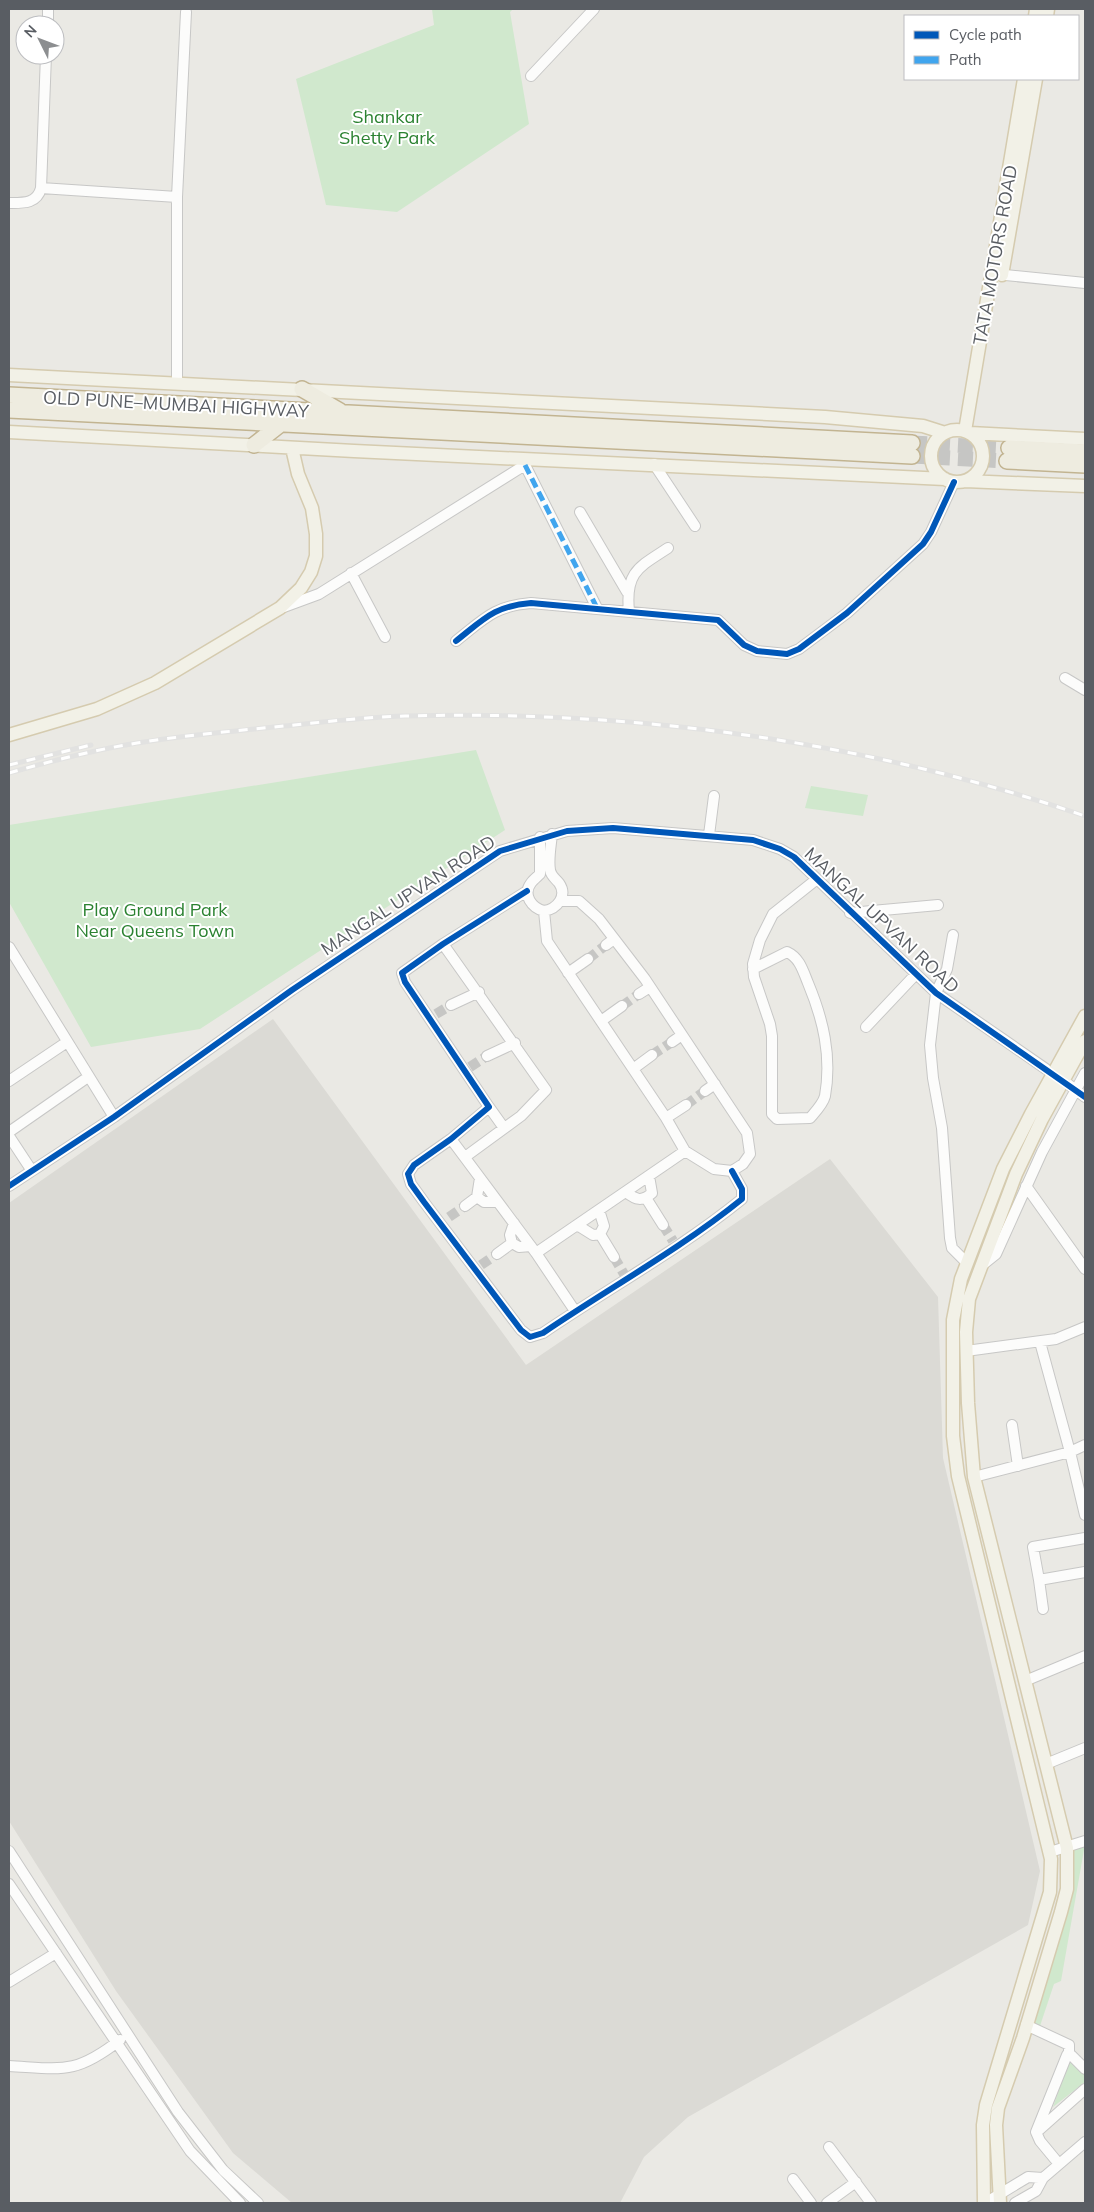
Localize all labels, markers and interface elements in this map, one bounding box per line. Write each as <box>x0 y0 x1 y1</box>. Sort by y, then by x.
north arrow <box>15 15 65 65</box>
legend <box>904 15 1079 80</box>
text: N <box>20 21 41 41</box>
text: Cycle path <box>949 25 1022 44</box>
text: Path <box>949 50 981 69</box>
park label: Shankar Shetty Park <box>339 105 436 149</box>
street label: TATA MOTORS ROAD <box>968 163 1022 347</box>
street label: OLD PUNE–MUMBAI HIGHWAY <box>43 386 310 422</box>
street label: MANGAL UPVAN ROAD <box>316 830 500 960</box>
street label: MANGAL UPVAN ROAD <box>800 842 964 998</box>
park label: Play Ground Park Near Queens Town <box>75 898 235 942</box>

